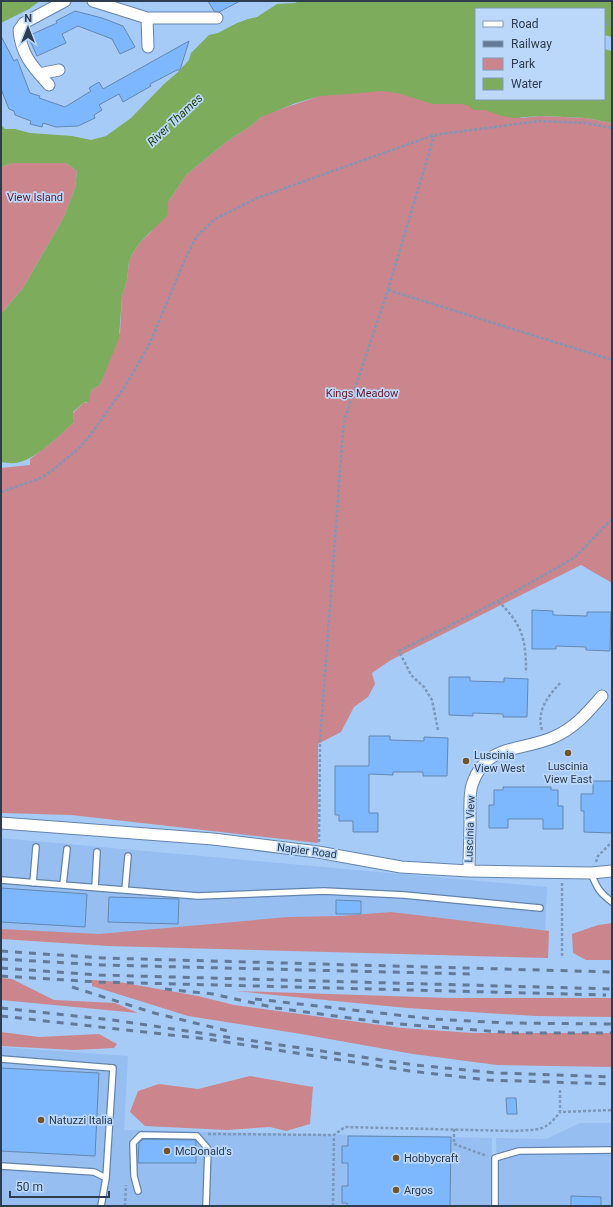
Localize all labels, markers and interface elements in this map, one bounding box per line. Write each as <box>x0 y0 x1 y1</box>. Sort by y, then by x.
north arrow <box>8 8 48 48</box>
legend <box>475 8 605 100</box>
text: N <box>24 12 32 25</box>
text: Road <box>511 17 539 31</box>
text: Railway <box>511 37 552 51</box>
text: Park <box>511 57 536 71</box>
text: Water <box>511 77 542 91</box>
water label: River Thames <box>144 91 206 149</box>
park label: View Island <box>7 191 63 204</box>
park label: Kings Meadow <box>326 387 399 400</box>
marker: Luscinia View East <box>563 748 573 758</box>
place label: Luscinia View West <box>474 749 526 775</box>
marker: Luscinia View West <box>461 756 471 766</box>
place label: Luscinia View East <box>544 760 592 786</box>
street label: Luscinia View <box>462 795 478 863</box>
street label: Napier Road <box>276 841 338 861</box>
place label: Natuzzi Italia <box>49 1114 113 1127</box>
marker: Natuzzi Italia <box>36 1115 46 1125</box>
place label: McDonald's <box>175 1145 232 1158</box>
marker: McDonald's <box>162 1146 172 1156</box>
place label: Hobbycraft <box>404 1152 459 1165</box>
marker: Hobbycraft <box>391 1153 401 1163</box>
scale bar <box>10 1173 109 1199</box>
text: 50 m <box>16 1180 43 1194</box>
place label: Argos <box>404 1184 433 1197</box>
marker: Argos <box>391 1185 401 1195</box>

